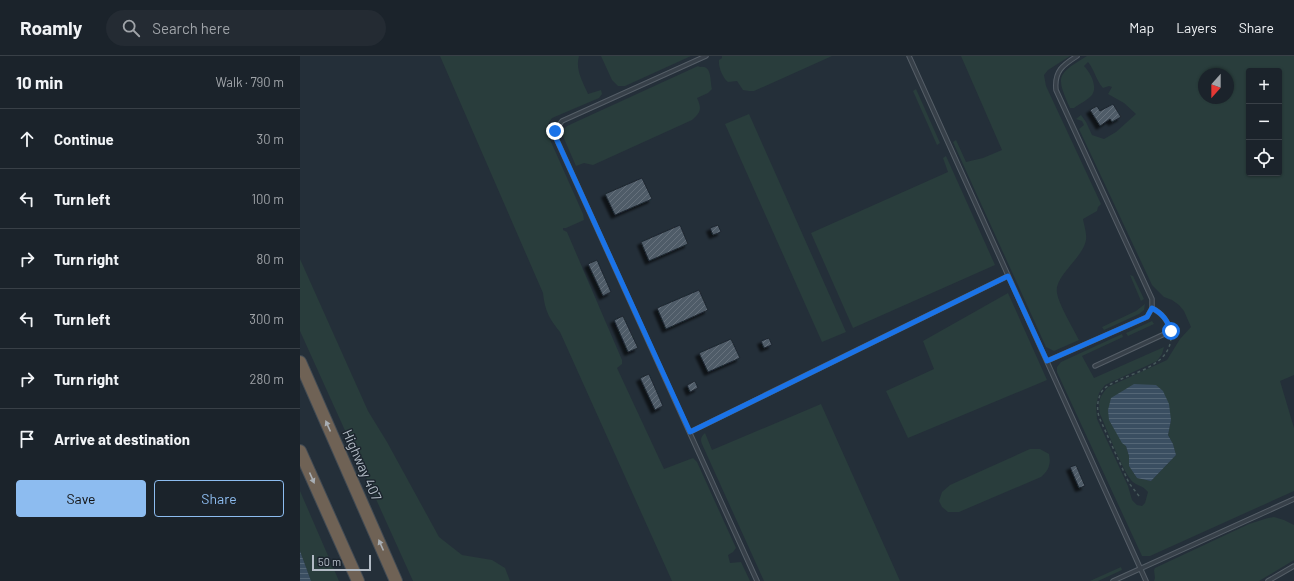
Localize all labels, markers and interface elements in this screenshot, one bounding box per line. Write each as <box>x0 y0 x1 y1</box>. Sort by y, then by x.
search box <box>106 10 386 46</box>
text: Roamly <box>20 16 82 39</box>
icon: search <box>120 17 142 39</box>
text: Search here <box>152 19 230 37</box>
text: Map <box>1129 19 1154 36</box>
text: Layers <box>1176 19 1217 36</box>
text: Share <box>1239 19 1274 36</box>
north arrow <box>1198 68 1234 104</box>
map controls <box>1246 68 1282 176</box>
button: + <box>1246 68 1282 104</box>
text: 10 min <box>16 72 63 92</box>
text: Walk · 790 m <box>216 74 284 90</box>
button: − <box>1246 104 1282 140</box>
route end <box>546 122 564 140</box>
icon: ahead <box>16 128 38 150</box>
text: Continue <box>54 130 114 148</box>
text: 30 m <box>257 131 284 147</box>
button: locate <box>1246 140 1282 176</box>
icon: left <box>16 188 38 210</box>
text: Turn left <box>54 190 110 208</box>
text: 100 m <box>251 191 284 207</box>
icon: right <box>16 248 38 270</box>
text: Turn right <box>54 250 119 268</box>
text: 80 m <box>257 251 284 267</box>
icon: left <box>16 308 38 330</box>
text: Turn left <box>54 310 110 328</box>
text: 300 m <box>249 311 284 327</box>
route start <box>1162 322 1180 340</box>
icon: right <box>16 368 38 390</box>
text: Turn right <box>54 370 119 388</box>
text: 280 m <box>250 371 284 387</box>
one-way arrow <box>325 421 331 432</box>
street label: Highway 407 <box>339 427 386 503</box>
icon: arrive <box>16 428 38 450</box>
text: Arrive at destination <box>54 430 190 448</box>
one-way arrow <box>309 472 315 483</box>
button: Save <box>16 480 146 517</box>
button: Share <box>154 480 284 517</box>
one-way arrow <box>378 540 384 551</box>
scale bar <box>312 553 371 572</box>
text: 50 m <box>318 555 341 568</box>

